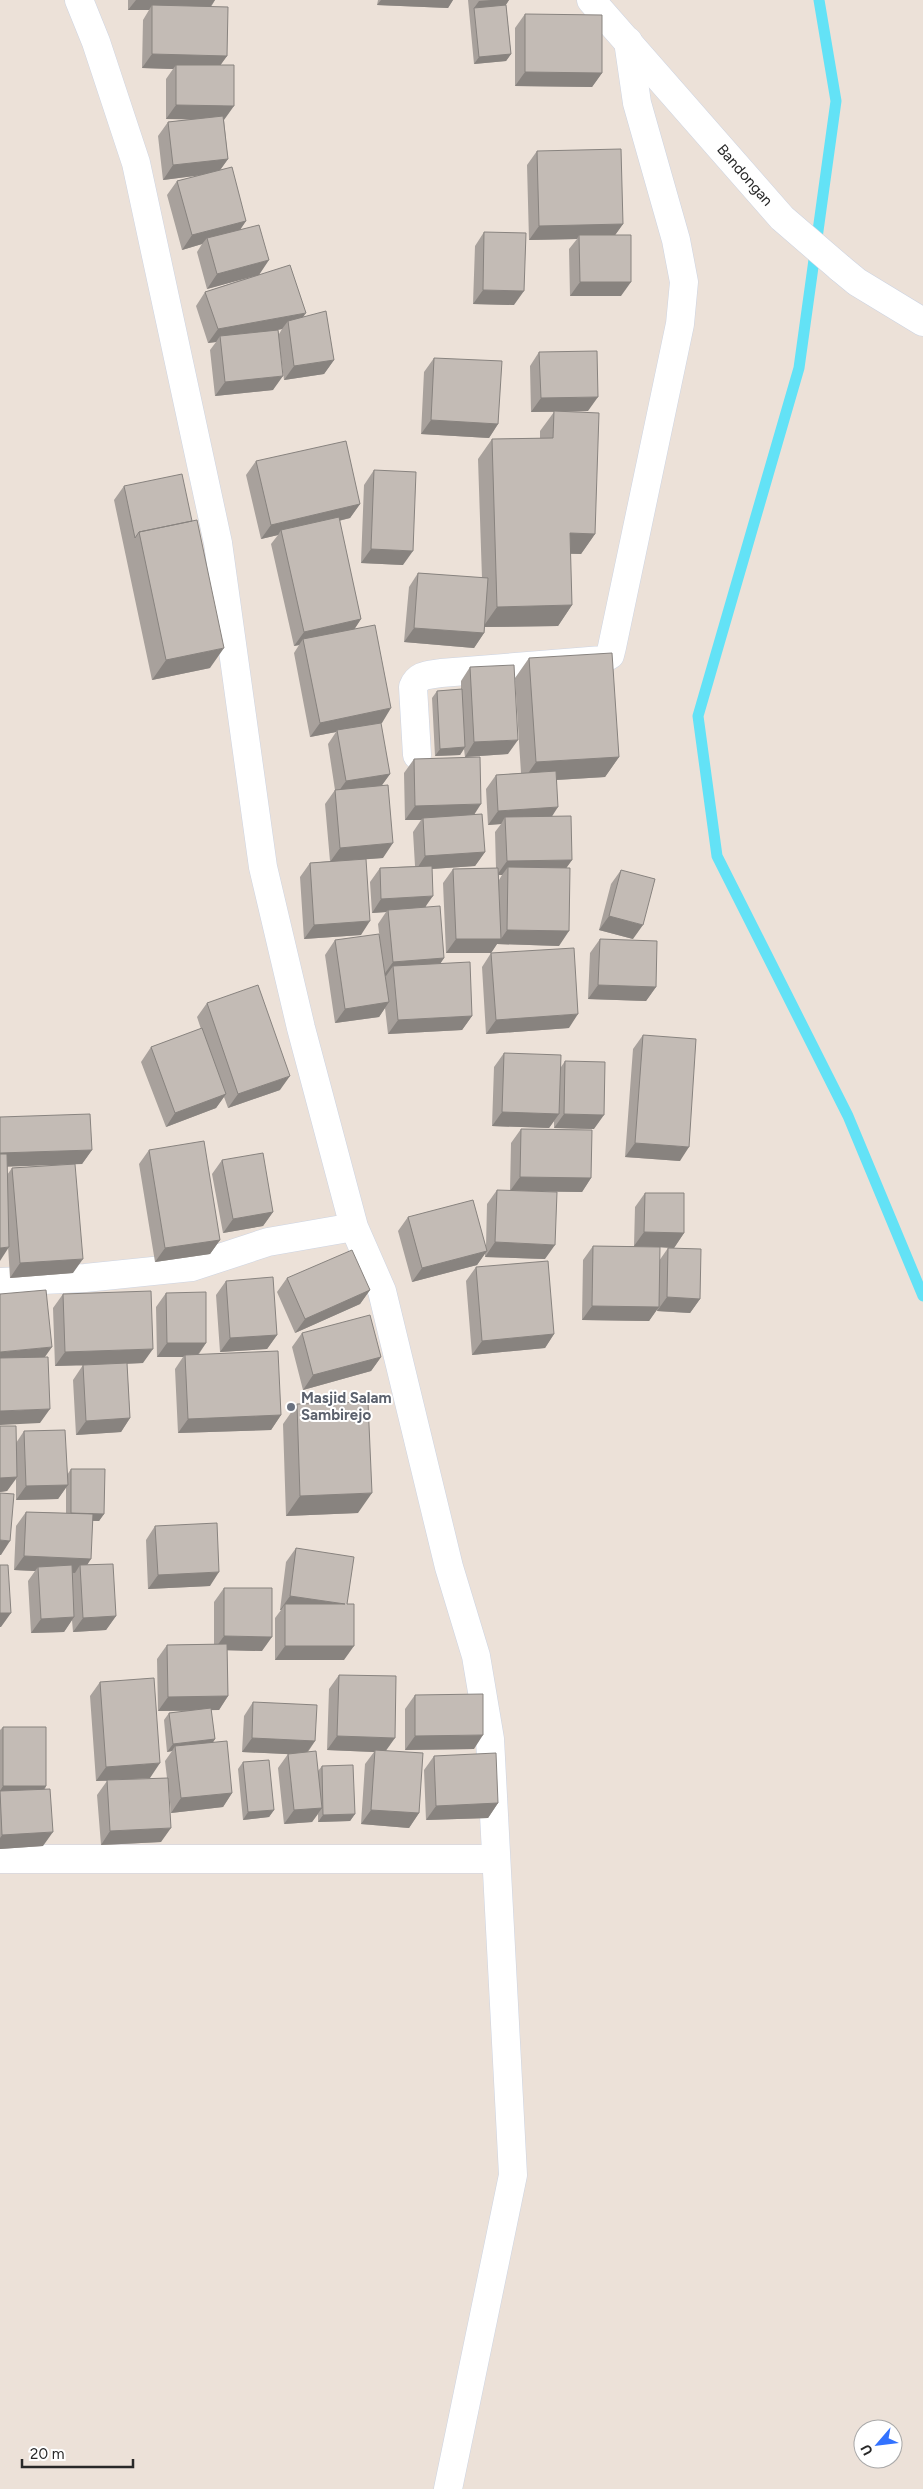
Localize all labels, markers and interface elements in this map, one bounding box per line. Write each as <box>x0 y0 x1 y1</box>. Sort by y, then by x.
street label: Bandongan <box>713 140 777 210</box>
place label: Masjid Salam Sambirejo <box>301 1389 392 1424</box>
marker: Masjid Salam Sambirejo <box>285 1401 297 1413</box>
north arrow <box>853 2419 903 2469</box>
scale bar <box>22 2436 134 2468</box>
text: U <box>857 2442 877 2458</box>
text: 20 m <box>30 2445 64 2463</box>

